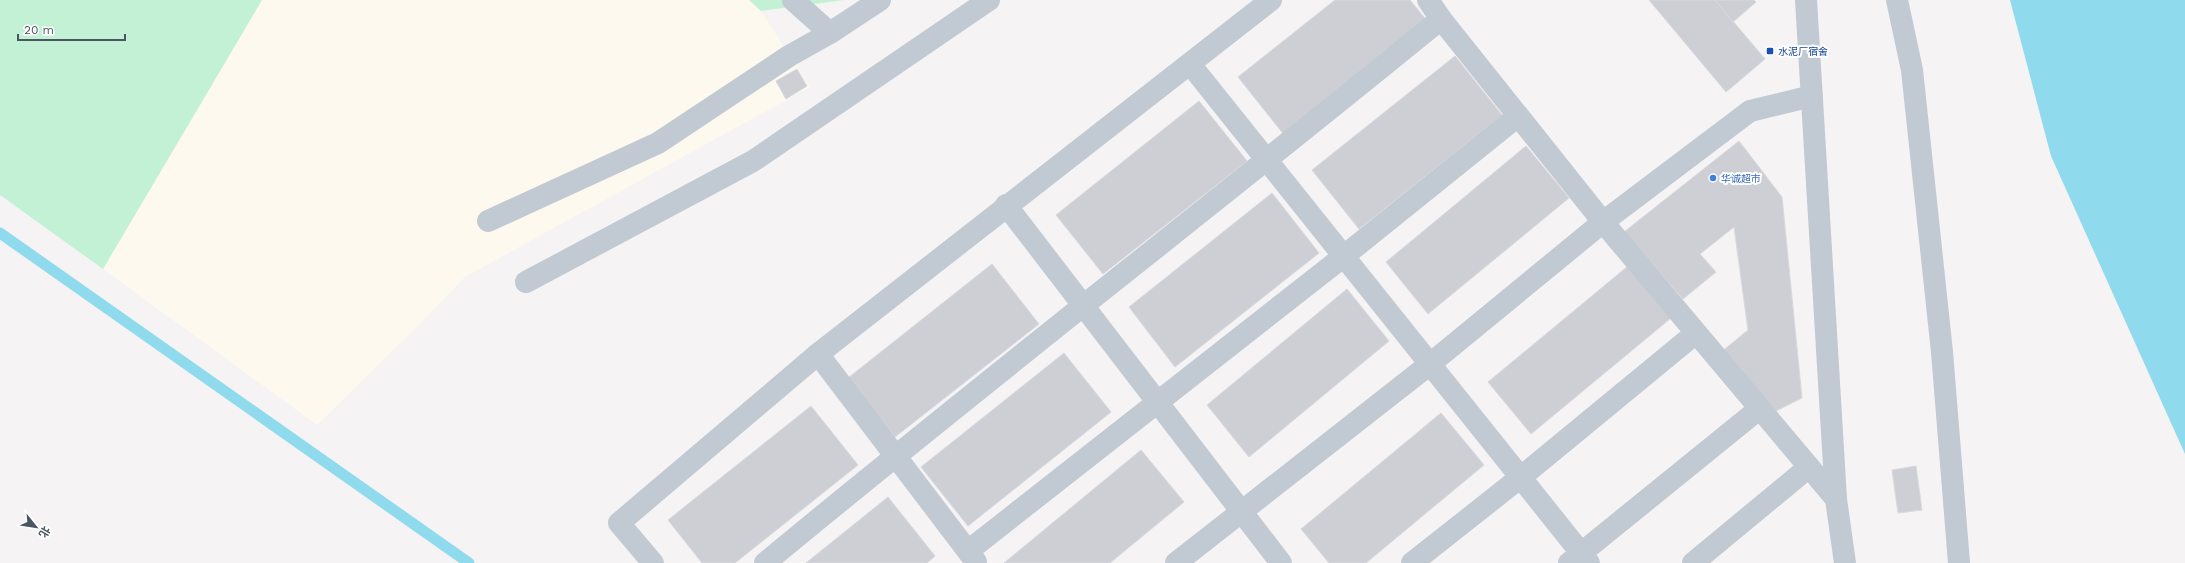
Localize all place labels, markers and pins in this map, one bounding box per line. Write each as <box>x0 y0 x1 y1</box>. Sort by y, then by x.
marker: 水泥厂宿舍 <box>1765 46 1775 56</box>
place label: 水泥厂宿舍 <box>1778 46 1828 57</box>
marker: 华诚超市 <box>1708 173 1718 183</box>
place label: 华诚超市 <box>1721 173 1761 184</box>

